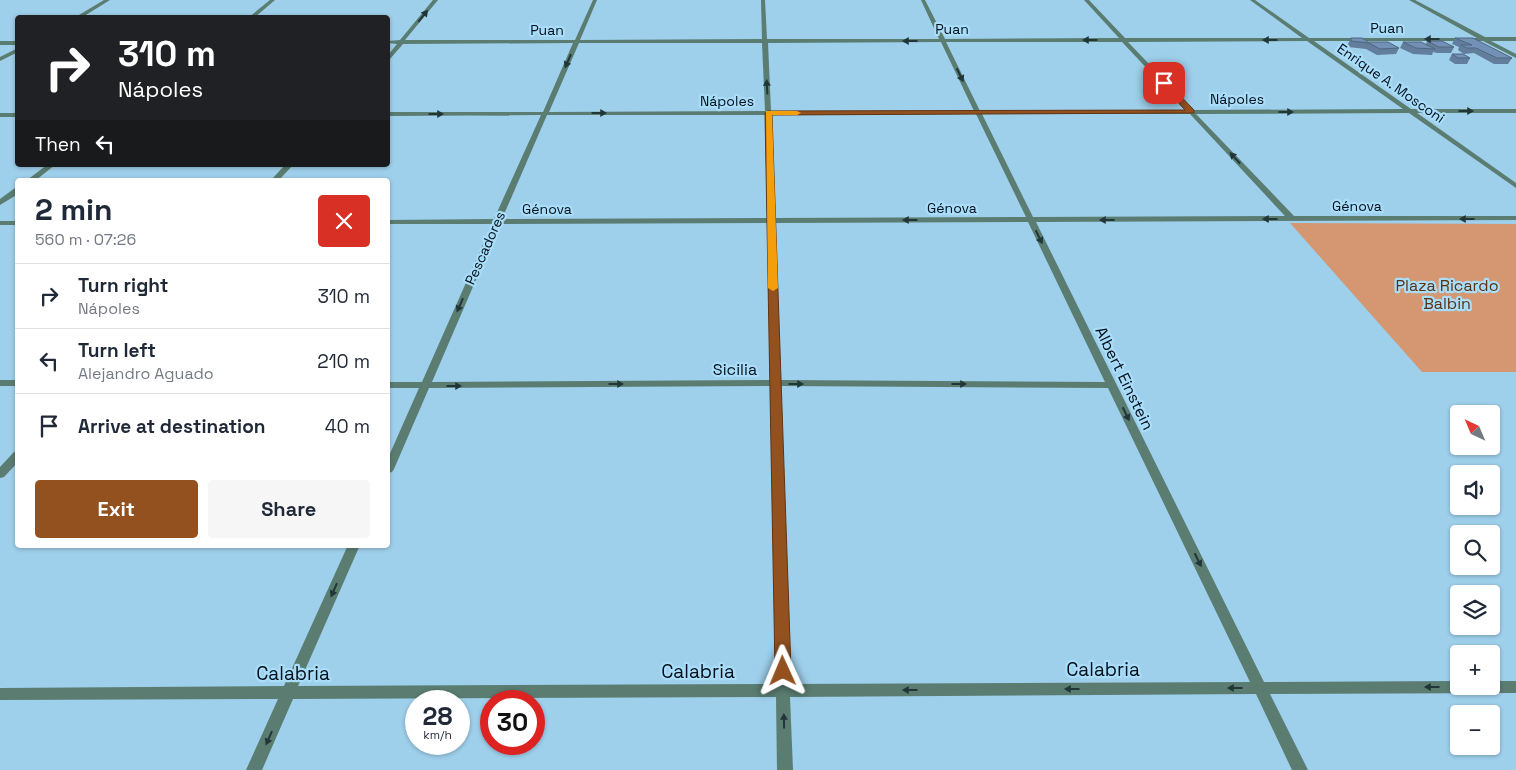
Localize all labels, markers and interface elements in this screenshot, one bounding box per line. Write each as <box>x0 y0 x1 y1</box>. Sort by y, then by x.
one-way arrow <box>417 10 428 23</box>
street label: Puan <box>1370 19 1404 37</box>
street label: Puan <box>935 20 969 38</box>
street label: Puan <box>530 21 564 39</box>
text: 310 m <box>118 32 216 76</box>
icon: right <box>35 35 100 100</box>
one-way arrow <box>1424 35 1440 43</box>
one-way arrow <box>1082 36 1098 44</box>
one-way arrow <box>1262 36 1278 44</box>
one-way arrow <box>902 37 918 45</box>
street label: Enrique A. Mosconi <box>1334 39 1448 127</box>
one-way arrow <box>564 54 572 68</box>
pin <box>1143 62 1185 104</box>
one-way arrow <box>956 68 964 82</box>
icon: arrive <box>1150 69 1178 97</box>
text: Nápoles <box>118 75 203 103</box>
one-way arrow <box>762 78 770 94</box>
street label: Nápoles <box>1210 90 1264 108</box>
street label: Nápoles <box>700 92 754 110</box>
one-way arrow <box>1278 107 1294 115</box>
one-way arrow <box>1458 107 1474 115</box>
one-way arrow <box>591 109 607 117</box>
one-way arrow <box>428 110 444 118</box>
icon: left <box>91 130 119 158</box>
text: Then <box>35 132 81 157</box>
one-way arrow <box>1229 152 1241 164</box>
text: 2 min <box>35 190 113 229</box>
button: close <box>318 195 370 247</box>
street label: Génova <box>1332 197 1382 215</box>
street label: Génova <box>927 199 977 217</box>
street label: Génova <box>522 200 572 218</box>
street label: Pescadores <box>461 209 509 287</box>
one-way arrow <box>1262 215 1278 223</box>
one-way arrow <box>1459 215 1475 223</box>
one-way arrow <box>902 216 918 224</box>
one-way arrow <box>1099 216 1115 224</box>
text: 560 m · 07:26 <box>35 229 136 250</box>
one-way arrow <box>1036 230 1044 244</box>
text: Turn right <box>78 273 168 298</box>
park label: Plaza Ricardo Balbin <box>1395 275 1499 314</box>
icon: right <box>35 282 63 310</box>
text: 310 m <box>317 284 370 309</box>
text: Nápoles <box>78 298 140 319</box>
one-way arrow <box>455 298 463 312</box>
street label: Albert Einstein <box>1090 323 1159 433</box>
text: Turn left <box>78 338 156 363</box>
icon: left <box>35 347 63 375</box>
text: 210 m <box>317 349 370 374</box>
street label: Sicilia <box>713 359 757 380</box>
text: Alejandro Aguado <box>78 363 214 384</box>
one-way arrow <box>608 380 624 388</box>
one-way arrow <box>788 380 804 388</box>
one-way arrow <box>951 380 967 388</box>
one-way arrow <box>446 381 462 389</box>
north arrow <box>1450 405 1500 455</box>
map controls <box>1450 405 1500 755</box>
one-way arrow <box>1123 407 1131 421</box>
icon: arrive <box>35 412 63 440</box>
text: Arrive at destination <box>78 414 266 439</box>
text: 40 m <box>325 414 370 439</box>
button: sound <box>1450 465 1500 515</box>
button: Exit <box>35 480 198 538</box>
button: Share <box>208 480 370 538</box>
button: search <box>1450 525 1500 575</box>
one-way arrow <box>1194 553 1202 567</box>
one-way arrow <box>330 583 338 597</box>
button: layers <box>1450 585 1500 635</box>
position arrow <box>756 644 808 696</box>
button: + <box>1450 645 1500 695</box>
street label: Calabria <box>1066 657 1140 682</box>
street label: Calabria <box>661 659 735 684</box>
street label: Calabria <box>256 661 330 686</box>
one-way arrow <box>1424 683 1440 691</box>
one-way arrow <box>1227 684 1243 692</box>
one-way arrow <box>1064 685 1080 693</box>
one-way arrow <box>902 686 918 694</box>
speed limit sign: 30 <box>480 690 545 755</box>
text: 28 <box>423 700 452 732</box>
button: − <box>1450 705 1500 755</box>
one-way arrow <box>780 713 788 729</box>
text: km/h <box>423 727 452 743</box>
one-way arrow <box>264 731 272 745</box>

